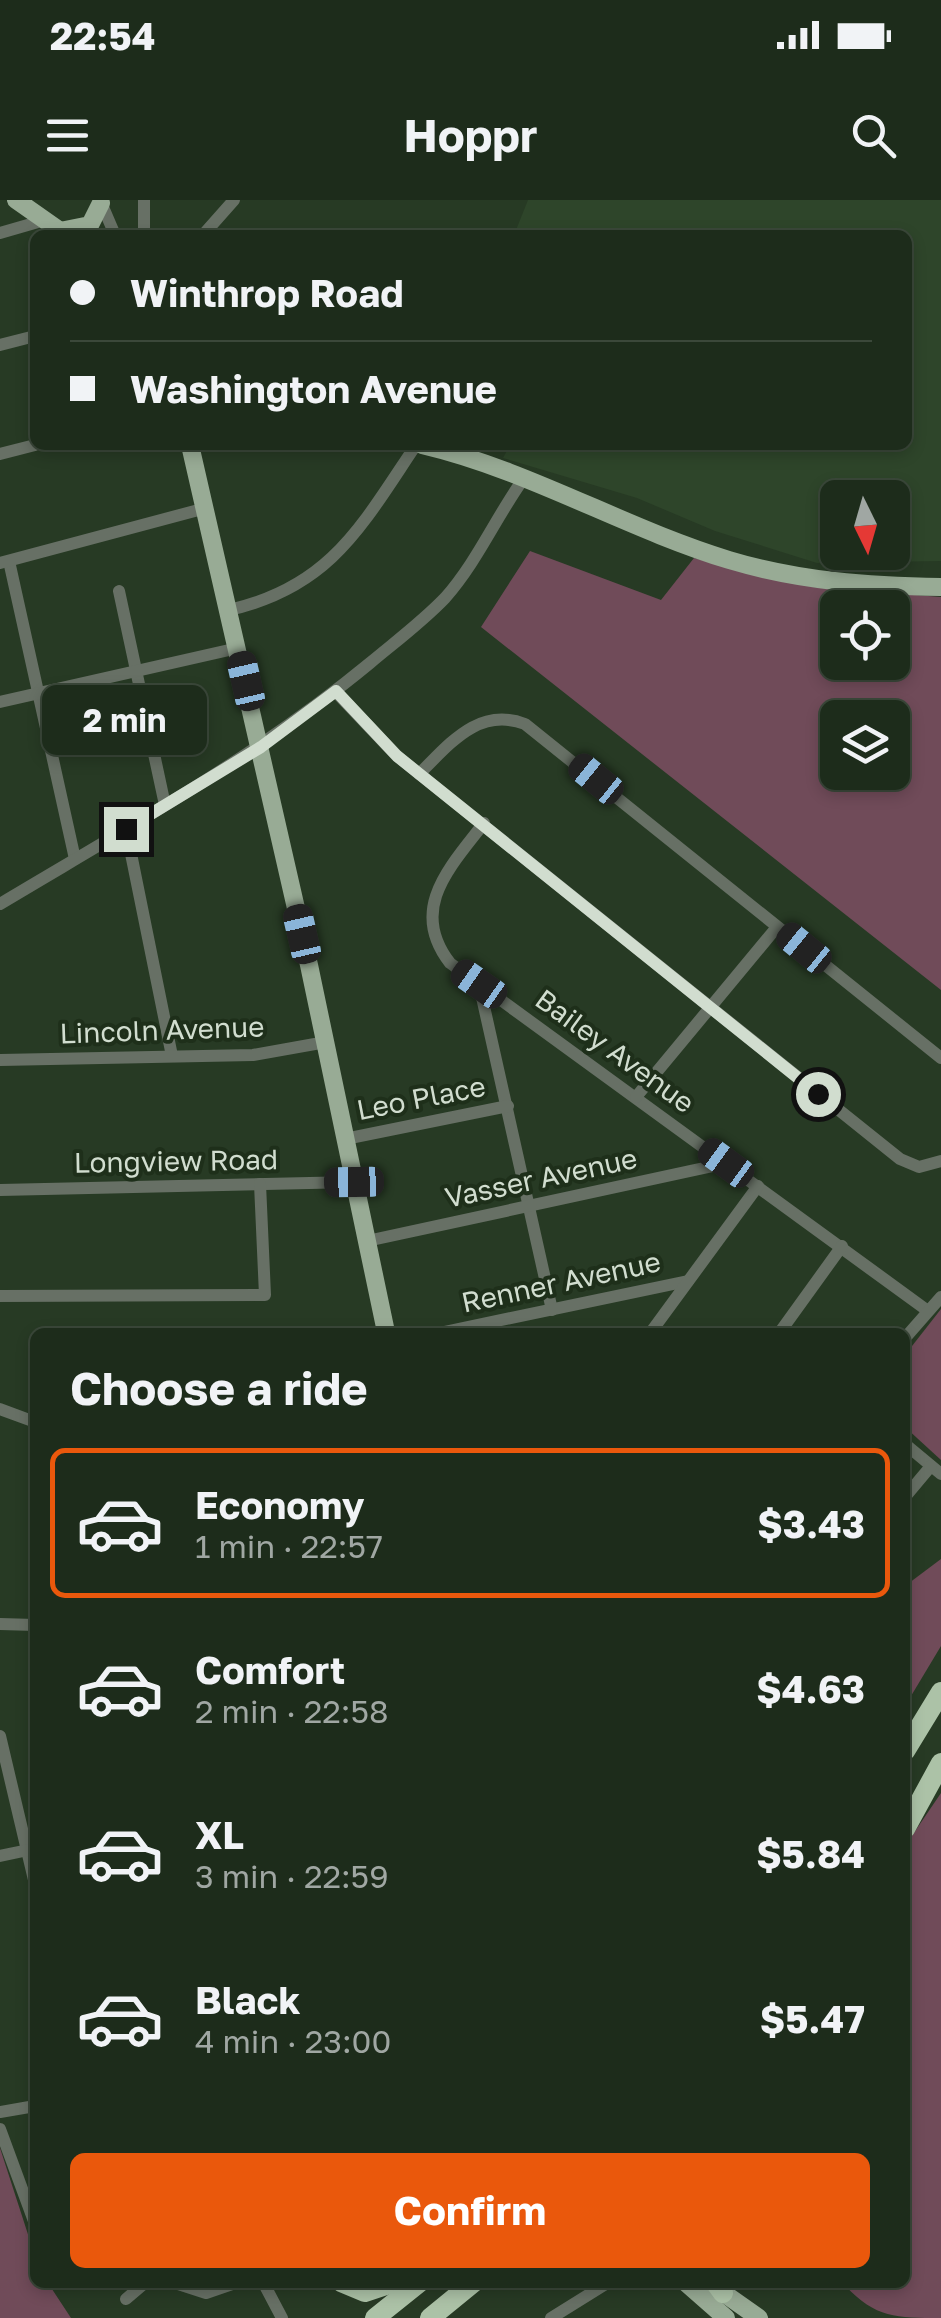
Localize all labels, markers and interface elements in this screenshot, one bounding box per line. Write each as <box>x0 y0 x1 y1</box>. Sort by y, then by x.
text: 22:54 <box>50 13 155 58</box>
icon: menu <box>40 108 95 163</box>
text: Hoppr <box>403 108 538 162</box>
icon: search <box>846 108 901 163</box>
text: Winthrop Road <box>130 270 404 315</box>
text: Washington Avenue <box>130 366 497 411</box>
north arrow <box>820 480 910 570</box>
map controls <box>820 480 910 790</box>
button: locate <box>820 590 910 680</box>
car <box>225 648 267 714</box>
callout: 2 min <box>44 684 208 754</box>
button: layers <box>820 700 910 790</box>
text: 2 min <box>83 701 166 739</box>
car <box>563 748 629 810</box>
route end <box>104 807 149 852</box>
car <box>281 901 323 967</box>
car <box>771 917 837 979</box>
car <box>446 955 512 1013</box>
street label: Bailey Avenue <box>530 982 701 1119</box>
street label: Lincoln Avenue <box>59 1009 265 1050</box>
street label: Leo Place <box>354 1069 488 1126</box>
route start <box>796 1072 841 1117</box>
car <box>693 1133 759 1193</box>
street label: Vasser Avenue <box>442 1141 640 1214</box>
street label: Longview Road <box>74 1142 278 1179</box>
car <box>324 1166 384 1198</box>
street label: Renner Avenue <box>458 1244 663 1319</box>
text: Choose a ride <box>70 1361 368 1415</box>
icon: car <box>75 1478 165 1568</box>
text: Economy <box>195 1482 364 1527</box>
text: $3.43 <box>757 1501 865 1546</box>
text: 1 min · 22:57 <box>195 1527 383 1565</box>
icon: car <box>75 1643 165 1733</box>
text: Comfort <box>195 1647 345 1692</box>
text: $4.63 <box>756 1666 865 1711</box>
text: 2 min · 22:58 <box>195 1692 389 1730</box>
icon: car <box>75 1808 165 1898</box>
text: XL <box>195 1812 244 1857</box>
text: $5.84 <box>756 1831 865 1876</box>
text: 3 min · 22:59 <box>195 1857 389 1895</box>
icon: car <box>75 1973 165 2063</box>
text: Black <box>195 1977 300 2022</box>
text: $5.47 <box>760 1996 865 2041</box>
text: 4 min · 23:00 <box>195 2022 391 2060</box>
button: Confirm <box>70 2153 870 2268</box>

